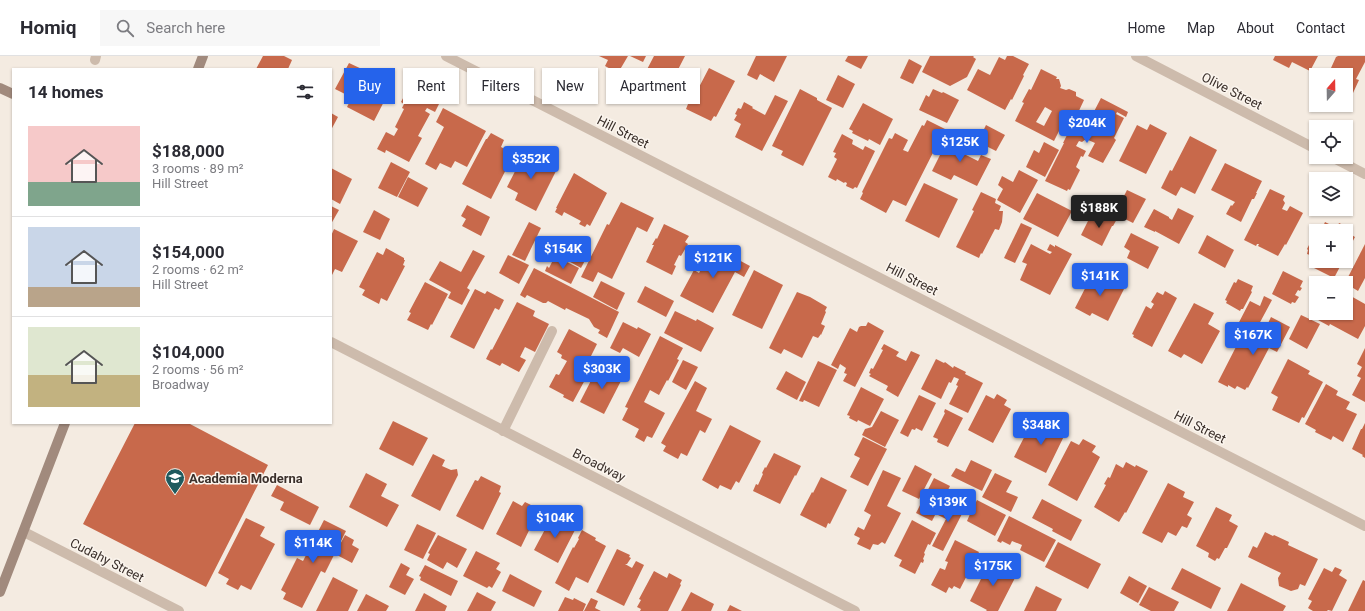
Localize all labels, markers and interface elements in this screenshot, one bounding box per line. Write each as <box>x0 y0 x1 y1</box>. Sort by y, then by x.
search box <box>100 10 380 46</box>
text: Homiq <box>20 16 76 39</box>
icon: search <box>114 17 136 39</box>
text: Search here <box>146 19 225 37</box>
text: Home <box>1127 20 1165 36</box>
text: Map <box>1187 20 1215 36</box>
text: About <box>1237 20 1274 36</box>
text: Contact <box>1296 20 1345 36</box>
chip: Buy <box>344 68 395 104</box>
chip: Rent <box>403 68 459 104</box>
chip: Filters <box>467 68 534 104</box>
chip: New <box>542 68 598 104</box>
chip: Apartment <box>606 68 700 104</box>
north arrow <box>1309 68 1353 112</box>
map controls <box>1309 68 1353 320</box>
street label: Olive Street <box>1199 69 1265 113</box>
icon: filters <box>294 81 316 103</box>
text: 14 homes <box>28 82 104 102</box>
pin: $204K <box>1059 110 1115 144</box>
street label: Hill Street <box>595 113 651 151</box>
text: $204K <box>1068 115 1106 130</box>
button: locate <box>1309 120 1353 164</box>
pin: $125K <box>932 129 988 163</box>
text: $125K <box>941 134 979 149</box>
text: $188,000 <box>152 141 224 161</box>
icon: home <box>60 142 108 190</box>
pin: $352K <box>503 146 559 180</box>
text: $352K <box>512 151 550 166</box>
text: 3 rooms · 89 m² <box>152 161 244 176</box>
button: layers <box>1309 172 1353 216</box>
text: Hill Street <box>152 176 208 191</box>
pin: $188K <box>1071 195 1127 229</box>
text: $188K <box>1080 200 1118 215</box>
button: + <box>1309 224 1353 268</box>
pin: $154K <box>535 236 591 270</box>
text: $154K <box>544 241 582 256</box>
text: $154,000 <box>152 242 224 262</box>
icon: home <box>60 243 108 291</box>
pin: $121K <box>685 245 741 279</box>
text: $121K <box>694 250 732 265</box>
street label: Hill Street <box>884 260 940 298</box>
text: 2 rooms · 62 m² <box>152 262 244 277</box>
pin: $141K <box>1072 263 1128 297</box>
text: $141K <box>1081 268 1119 283</box>
button: − <box>1309 276 1353 320</box>
text: Hill Street <box>152 277 208 292</box>
pin: $167K <box>1225 322 1281 356</box>
text: $167K <box>1234 327 1272 342</box>
text: $104,000 <box>152 342 224 362</box>
icon: home <box>60 343 108 391</box>
pin: $303K <box>574 356 630 390</box>
text: $303K <box>583 361 621 376</box>
text: 2 rooms · 56 m² <box>152 362 244 377</box>
text: Broadway <box>152 377 209 392</box>
street label: Hill Street <box>1172 408 1228 446</box>
pin: $348K <box>1013 412 1069 446</box>
text: $348K <box>1022 417 1060 432</box>
street label: Broadway <box>570 445 628 485</box>
school or university icon: Academia Moderna <box>164 467 186 495</box>
place label: Academia Moderna <box>189 471 303 486</box>
pin: $139K <box>920 489 976 523</box>
text: $139K <box>929 494 967 509</box>
pin: $104K <box>527 505 583 539</box>
text: $104K <box>536 510 574 525</box>
pin: $114K <box>285 530 341 564</box>
street label: Cudahy Street <box>68 535 146 585</box>
text: $114K <box>294 535 332 550</box>
pin: $175K <box>965 553 1021 587</box>
text: $175K <box>974 558 1012 573</box>

